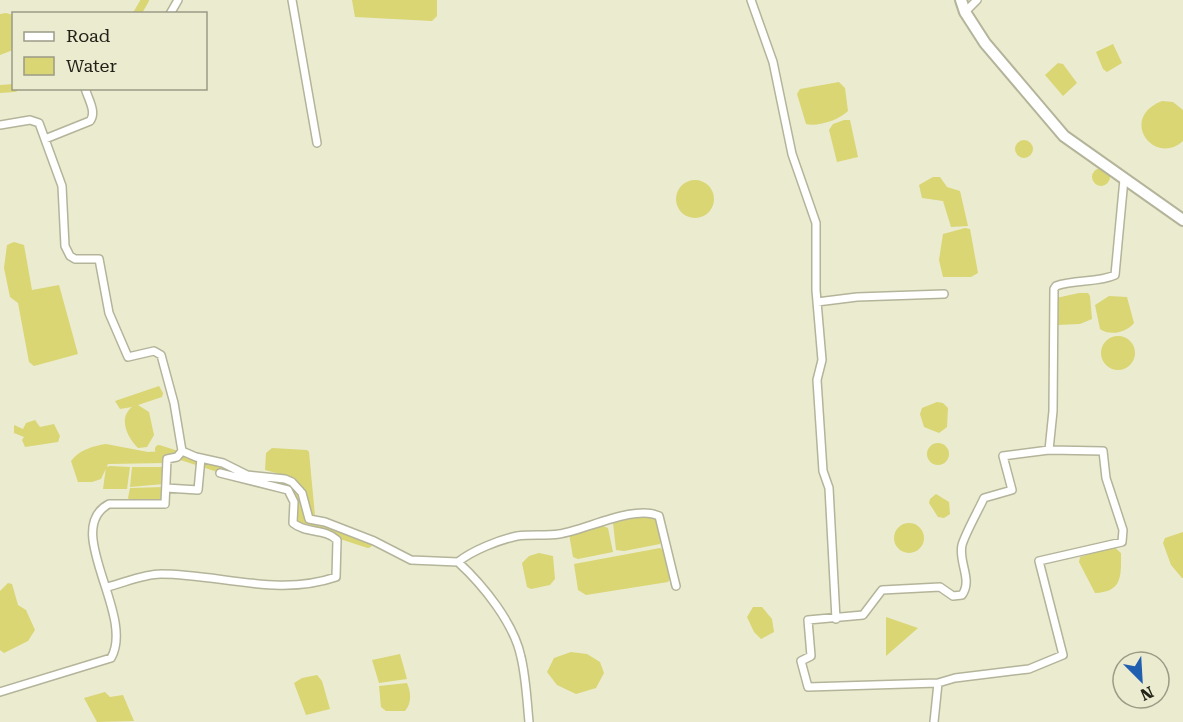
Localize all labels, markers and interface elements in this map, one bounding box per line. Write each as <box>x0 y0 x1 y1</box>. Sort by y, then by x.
legend <box>12 12 207 90</box>
text: Road <box>66 25 111 46</box>
text: Water <box>66 55 117 76</box>
north arrow <box>1111 650 1171 710</box>
text: N <box>1137 682 1156 704</box>

